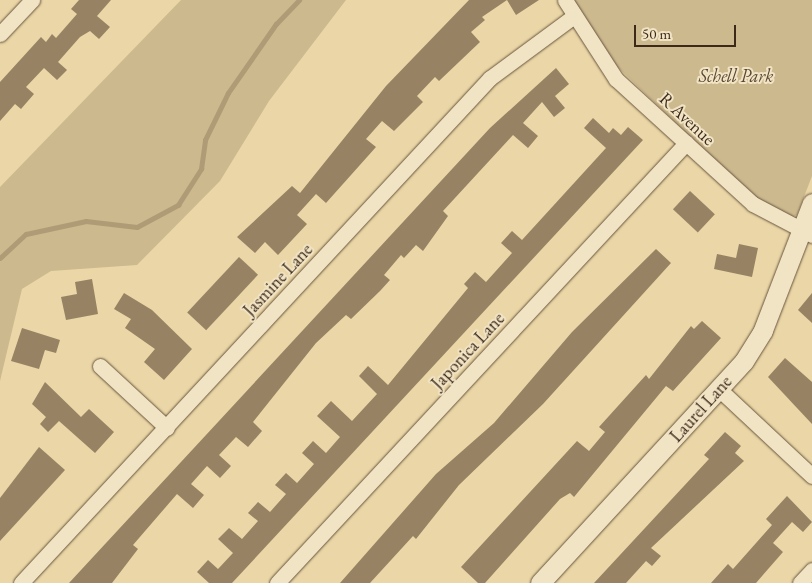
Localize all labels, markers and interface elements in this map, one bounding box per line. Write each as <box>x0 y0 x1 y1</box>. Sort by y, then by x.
scale bar <box>637 15 740 47</box>
text: 50 m <box>642 24 671 43</box>
park label: Schell Park <box>699 65 773 87</box>
street label: R Avenue <box>655 88 719 150</box>
street label: Jasmine Lane <box>239 239 317 321</box>
street label: Japonica Lane <box>427 308 509 394</box>
street label: Laurel Lane <box>665 371 737 447</box>

